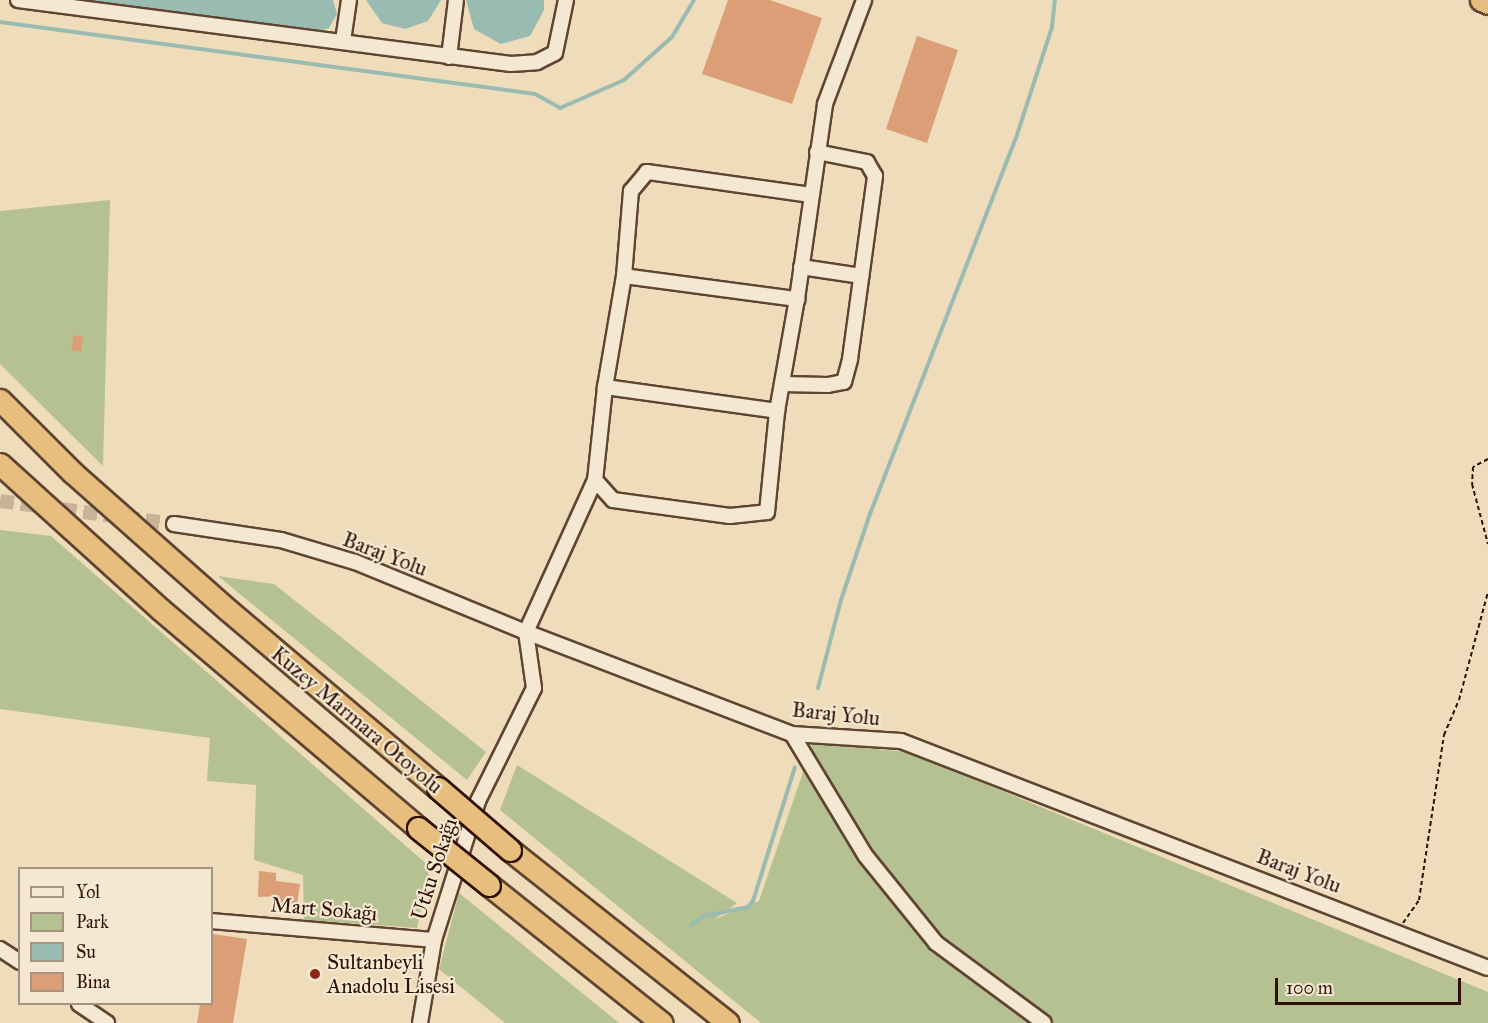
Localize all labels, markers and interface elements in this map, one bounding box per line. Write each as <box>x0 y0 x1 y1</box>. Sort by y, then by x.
street label: Baraj Yolu <box>339 526 431 582</box>
street label: Kuzey Marmara Otoyolu <box>266 641 448 799</box>
street label: Baraj Yolu <box>791 697 881 731</box>
street label: Utku Sokağı <box>406 815 462 923</box>
street label: Baraj Yolu <box>1253 843 1345 899</box>
legend <box>18 867 213 1005</box>
text: Yol <box>76 881 100 903</box>
street label: Mart Sokağı <box>269 892 379 926</box>
text: Park <box>76 911 109 933</box>
text: Su <box>76 941 96 963</box>
place label: Sultanbeyli Anadolu Lisesi <box>327 949 455 999</box>
scale bar <box>1278 966 1464 1004</box>
marker: Sultanbeyli Anadolu Lisesi <box>308 967 322 981</box>
text: Bina <box>76 971 110 993</box>
text: 100 m <box>1286 977 1333 999</box>

